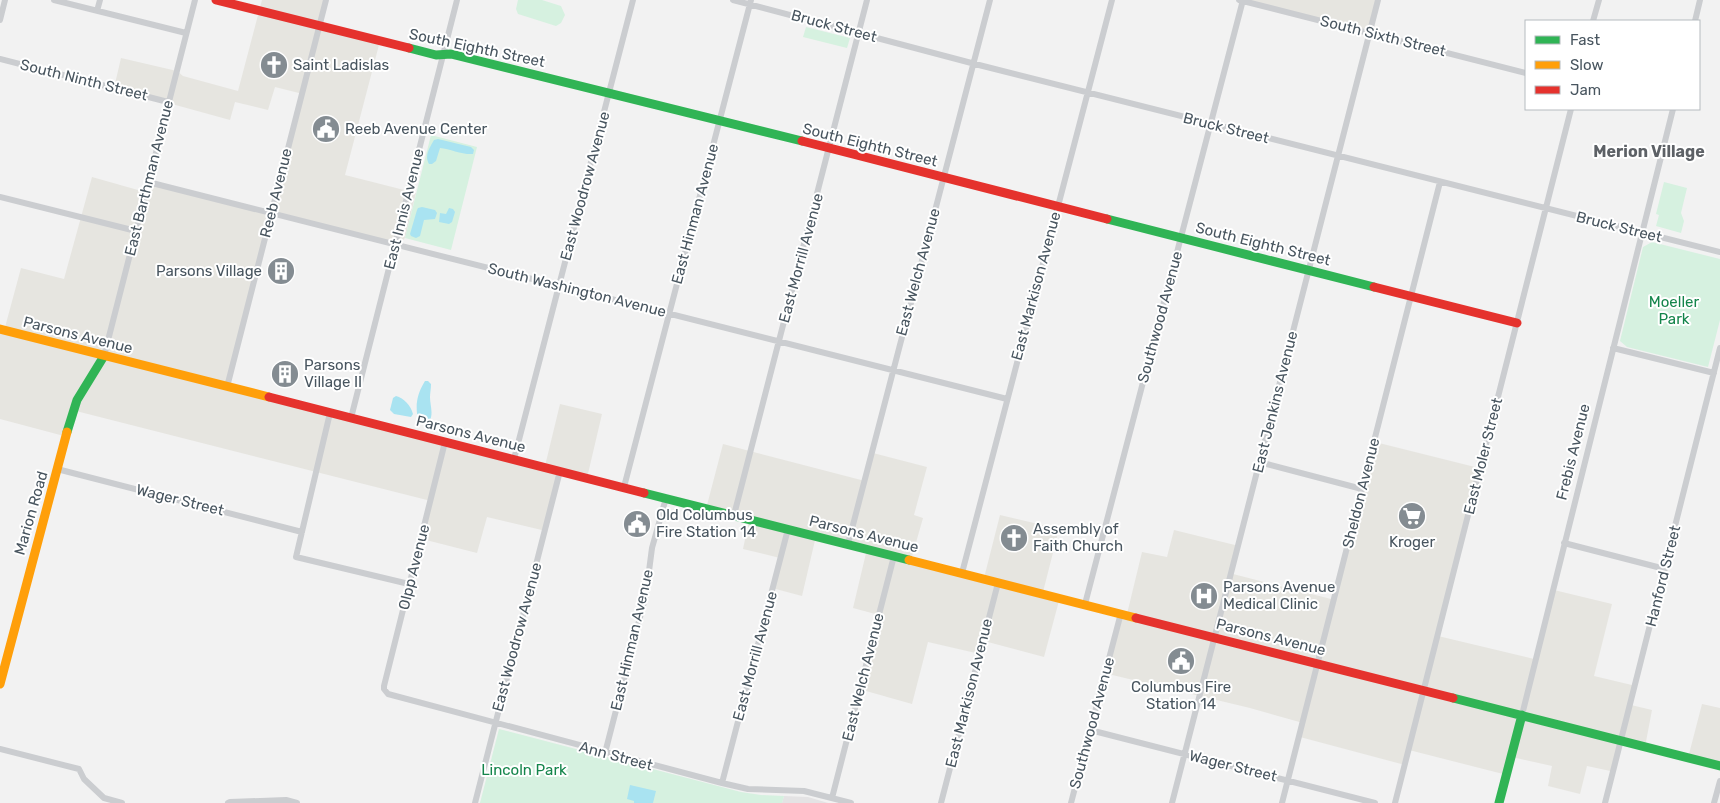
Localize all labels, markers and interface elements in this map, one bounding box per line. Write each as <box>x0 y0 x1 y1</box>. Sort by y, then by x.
street label: Bruck Street <box>789 6 879 46</box>
street label: South Sixth Street <box>1318 12 1448 60</box>
legend <box>1525 20 1700 110</box>
street label: South Eighth Street <box>407 25 547 71</box>
text: Fast <box>1570 31 1600 49</box>
church icon: Saint Ladislas <box>259 50 289 80</box>
street label: South Ninth Street <box>18 55 150 105</box>
place label: Saint Ladislas <box>293 56 390 74</box>
text: Slow <box>1570 56 1603 74</box>
text: Jam <box>1570 81 1601 99</box>
street label: East Barthman Avenue <box>121 98 177 258</box>
street label: East Woodrow Avenue <box>556 109 614 263</box>
street label: Bruck Street <box>1181 109 1271 147</box>
public building icon: Reeb Avenue Center <box>311 114 341 144</box>
place label: Reeb Avenue Center <box>345 120 488 138</box>
street label: South Eighth Street <box>801 120 939 171</box>
street label: East Hinman Avenue <box>668 142 722 286</box>
district label: Merion Village <box>1593 142 1705 161</box>
street label: Reeb Avenue <box>256 147 296 239</box>
street label: East Innis Avenue <box>380 147 428 271</box>
street label: East Morrill Avenue <box>775 191 827 325</box>
street label: East Welch Avenue <box>892 206 944 338</box>
street label: Bruck Street <box>1574 208 1664 246</box>
street label: East Markison Avenue <box>1008 210 1064 362</box>
street label: South Eighth Street <box>1194 219 1332 270</box>
street label: Southwood Avenue <box>1134 249 1186 385</box>
building icon: Parsons Village <box>266 256 296 286</box>
street label: South Washington Avenue <box>486 259 668 321</box>
place label: Parsons Village <box>156 262 262 280</box>
park label: Moeller Park <box>1649 293 1699 328</box>
street label: Parsons Avenue <box>21 313 135 357</box>
street label: East Jenkins Avenue <box>1249 329 1301 475</box>
place label: Parsons Village II <box>304 356 362 391</box>
building icon: Parsons Village II <box>270 359 300 389</box>
street label: East Moler Street <box>1460 396 1506 516</box>
street label: Frebis Avenue <box>1552 402 1594 502</box>
street label: Parsons Avenue <box>414 412 528 456</box>
street label: Sheldon Avenue <box>1339 436 1383 550</box>
street label: Marion Road <box>10 469 52 557</box>
street label: Wager Street <box>134 480 226 520</box>
supermarket icon: Kroger <box>1397 501 1427 531</box>
place label: Old Columbus Fire Station 14 <box>656 506 756 541</box>
public building icon: Old Columbus Fire Station 14 <box>622 509 652 539</box>
street label: Parsons Avenue <box>807 512 921 556</box>
place label: Assembly of Faith Church <box>1033 520 1123 555</box>
street label: Olpp Avenue <box>395 522 433 612</box>
church icon: Assembly of Faith Church <box>999 523 1029 553</box>
street label: Hanford Street <box>1642 523 1684 628</box>
place label: Kroger <box>1389 533 1435 551</box>
street label: East Woodrow Avenue <box>488 560 546 714</box>
street label: East Hinman Avenue <box>607 568 657 712</box>
place label: Parsons Avenue Medical Clinic <box>1223 578 1335 613</box>
hospital icon: Parsons Avenue Medical Clinic <box>1189 581 1219 611</box>
street label: East Morrill Avenue <box>729 589 781 723</box>
street label: East Welch Avenue <box>838 611 888 743</box>
street label: Parsons Avenue <box>1214 615 1328 659</box>
street label: East Markison Avenue <box>942 617 996 769</box>
public building icon: Columbus Fire Station 14 <box>1166 646 1196 676</box>
street label: Southwood Avenue <box>1066 655 1118 791</box>
place label: Columbus Fire Station 14 <box>1131 678 1231 713</box>
street label: Ann Street <box>577 738 655 774</box>
street label: Wager Street <box>1187 746 1279 786</box>
park label: Lincoln Park <box>481 761 567 779</box>

